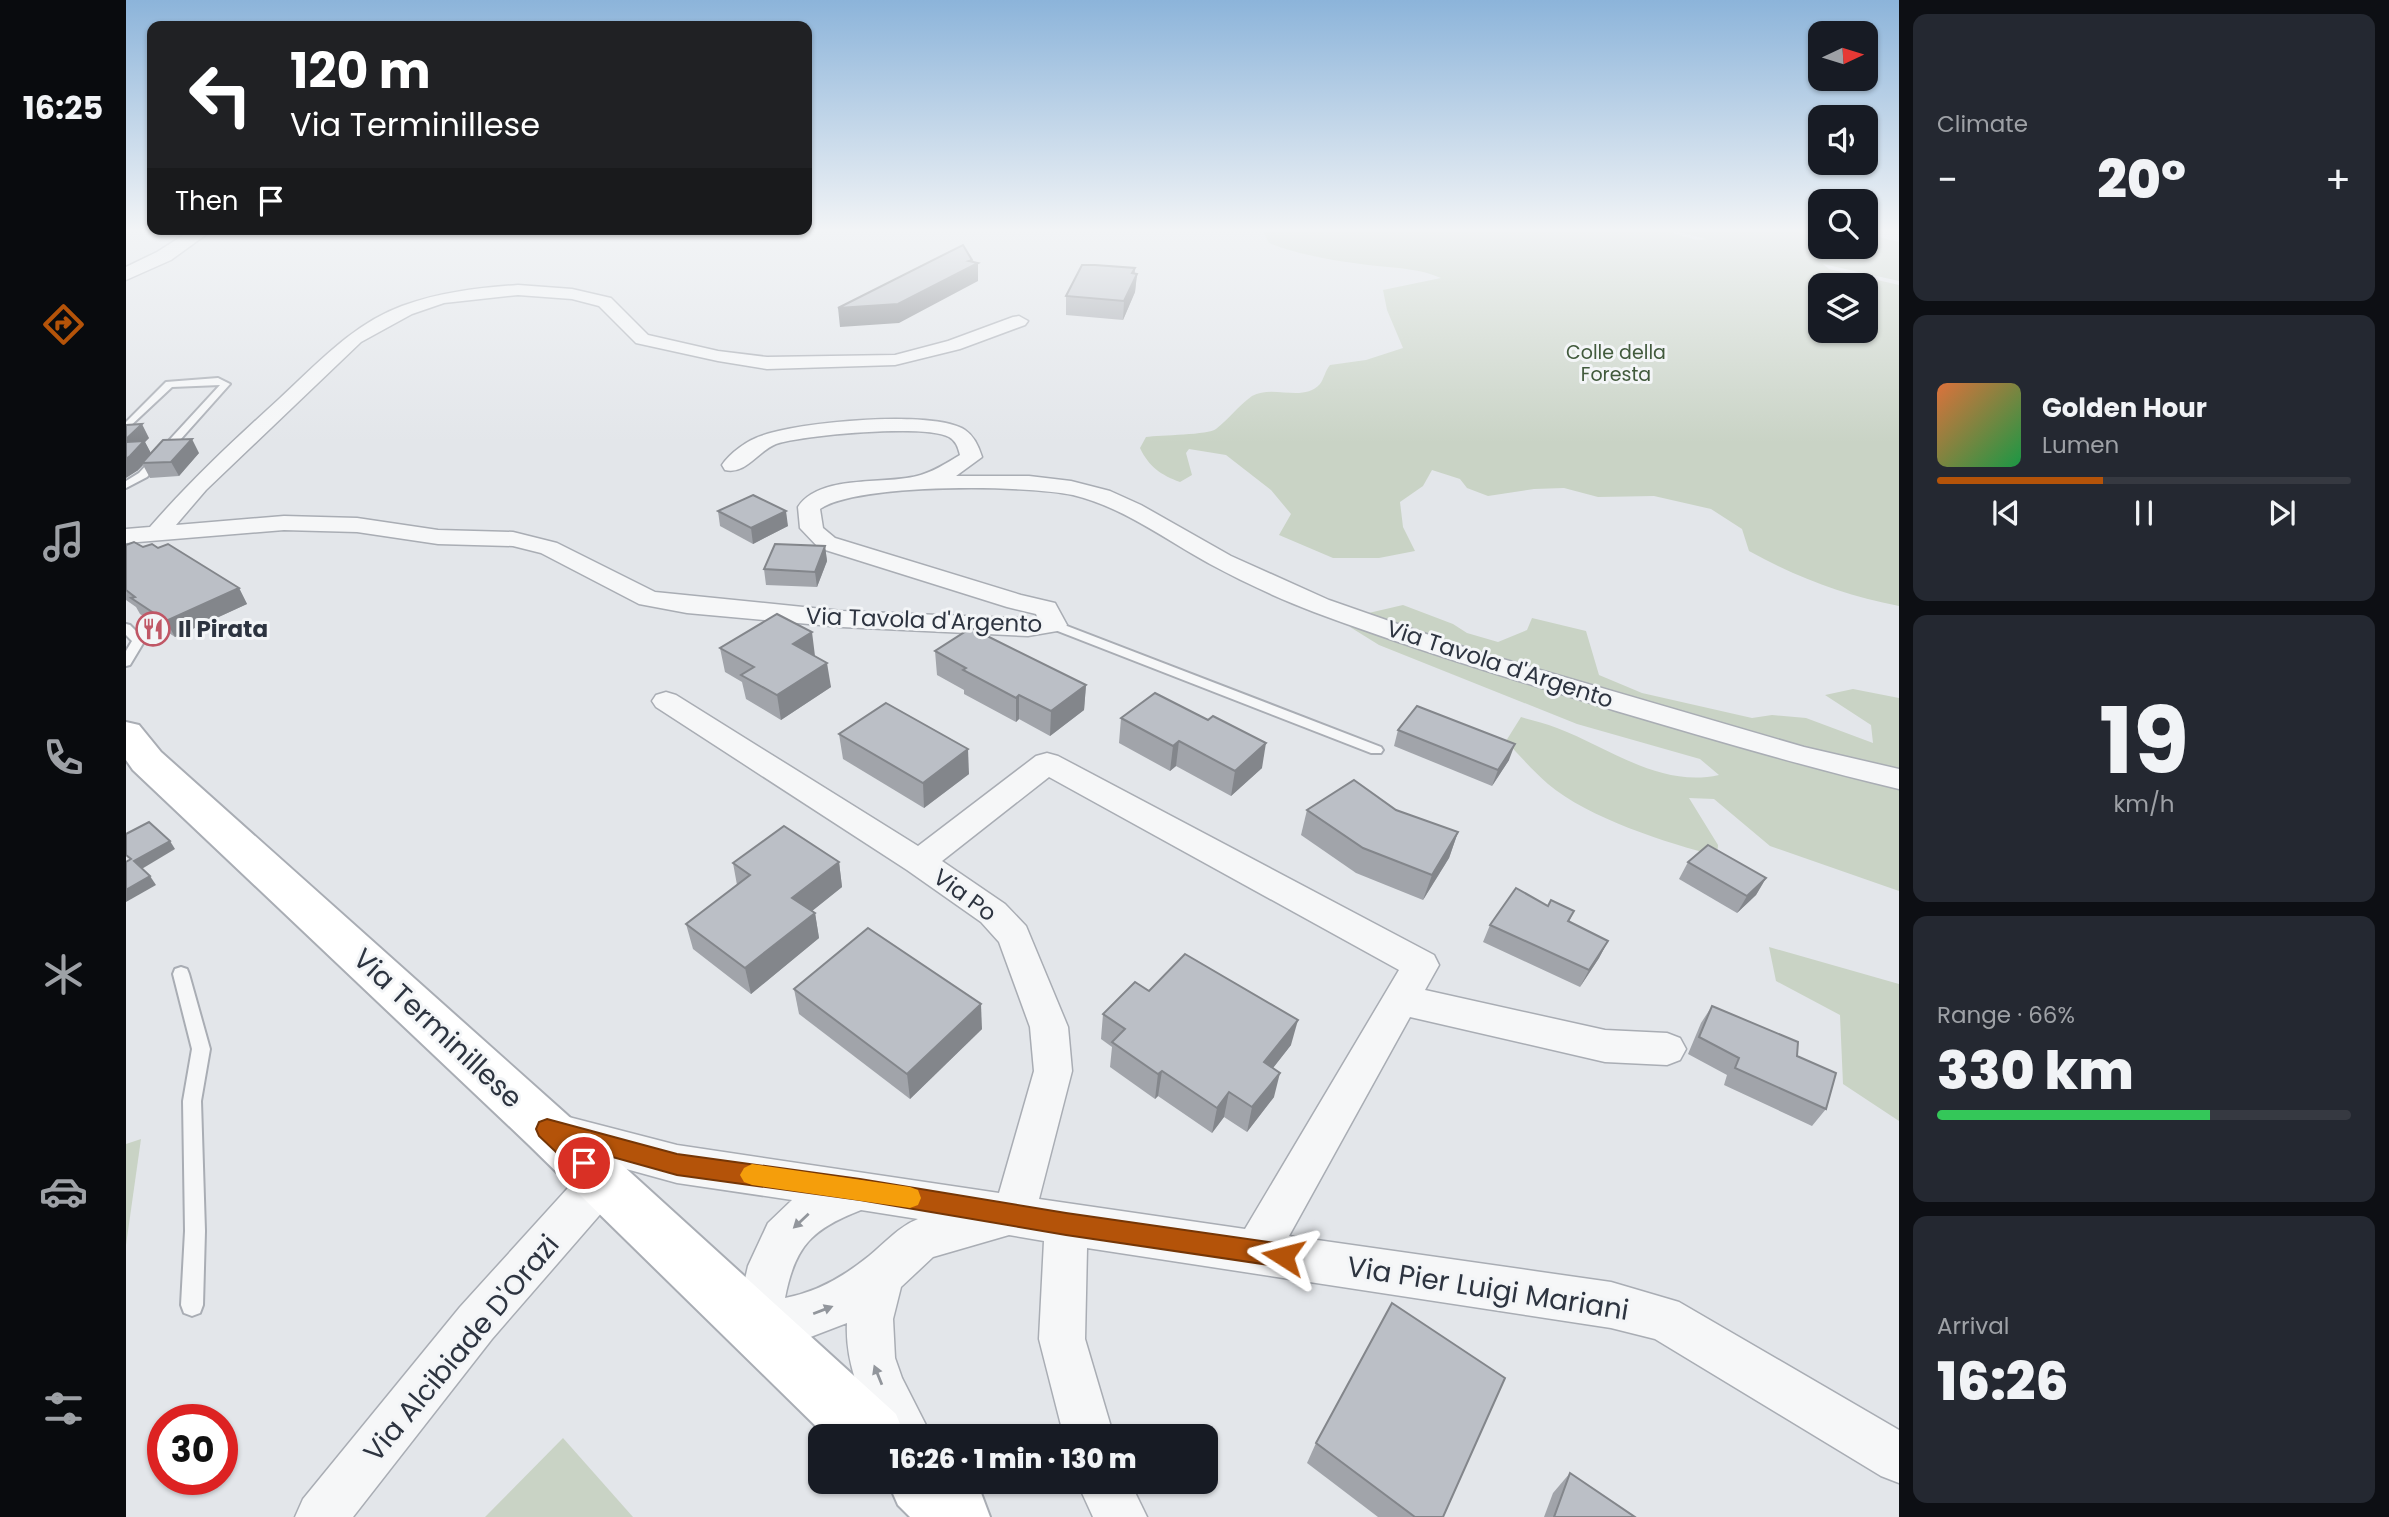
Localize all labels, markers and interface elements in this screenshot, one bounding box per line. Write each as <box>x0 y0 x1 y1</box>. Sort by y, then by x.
north arrow <box>1808 21 1878 91</box>
map controls <box>1808 21 1878 343</box>
text: 120 m <box>290 37 431 105</box>
icon: left <box>175 49 266 140</box>
text: 16:25 <box>23 85 103 130</box>
text: Via Terminillese <box>290 102 540 147</box>
button: sound <box>1808 105 1878 175</box>
text: Climate <box>1937 108 2028 140</box>
text: 20° <box>2097 143 2186 216</box>
text: − <box>1937 153 1958 206</box>
text: + <box>2325 153 2351 206</box>
icon: arrive <box>252 182 290 220</box>
text: Then <box>175 183 238 219</box>
button: search <box>1808 189 1878 259</box>
button: layers <box>1808 273 1878 343</box>
icon: directions <box>39 300 88 349</box>
park label: Colle della Foresta <box>1566 339 1666 388</box>
text: Golden Hour <box>2042 390 2207 426</box>
text: Lumen <box>2042 429 2119 461</box>
icon: previous <box>1987 494 2025 532</box>
icon: pause <box>2125 494 2163 532</box>
icon: next <box>2263 494 2301 532</box>
icon: music <box>39 517 88 566</box>
street label: Via Tavola d'Argento <box>805 600 1043 640</box>
restaurant icon: Il Pirata <box>134 610 172 648</box>
street label: Via Tavola d'Argento <box>1382 612 1618 716</box>
place label: Il Pirata <box>178 613 268 645</box>
text: 19 <box>2099 677 2189 805</box>
icon: phone <box>39 733 88 782</box>
text: km/h <box>2113 788 2175 820</box>
street label: Via Po <box>927 861 1003 929</box>
street label: Via Terminillese <box>344 939 531 1117</box>
icon: climate <box>39 950 88 999</box>
text: Range · 66% <box>1937 999 2075 1031</box>
text: 330 km <box>1937 1034 2134 1107</box>
pin <box>554 1133 614 1193</box>
icon: arrive <box>565 1144 603 1182</box>
icon: car <box>39 1167 88 1216</box>
one-way arrow <box>793 1213 810 1229</box>
position arrow <box>1246 1219 1320 1293</box>
street label: Via Alcibiade D'Orazi <box>355 1226 568 1470</box>
street label: Via Pier Luigi Mariani <box>1344 1247 1632 1330</box>
one-way arrow <box>812 1304 833 1315</box>
text: Arrival <box>1937 1310 2009 1342</box>
text: 16:26 <box>1937 1345 2068 1418</box>
one-way arrow <box>872 1365 883 1386</box>
icon: filters <box>39 1384 88 1433</box>
speed limit sign: 30 <box>147 1404 238 1495</box>
text: 16:26 · 1 min · 130 m <box>890 1441 1136 1477</box>

